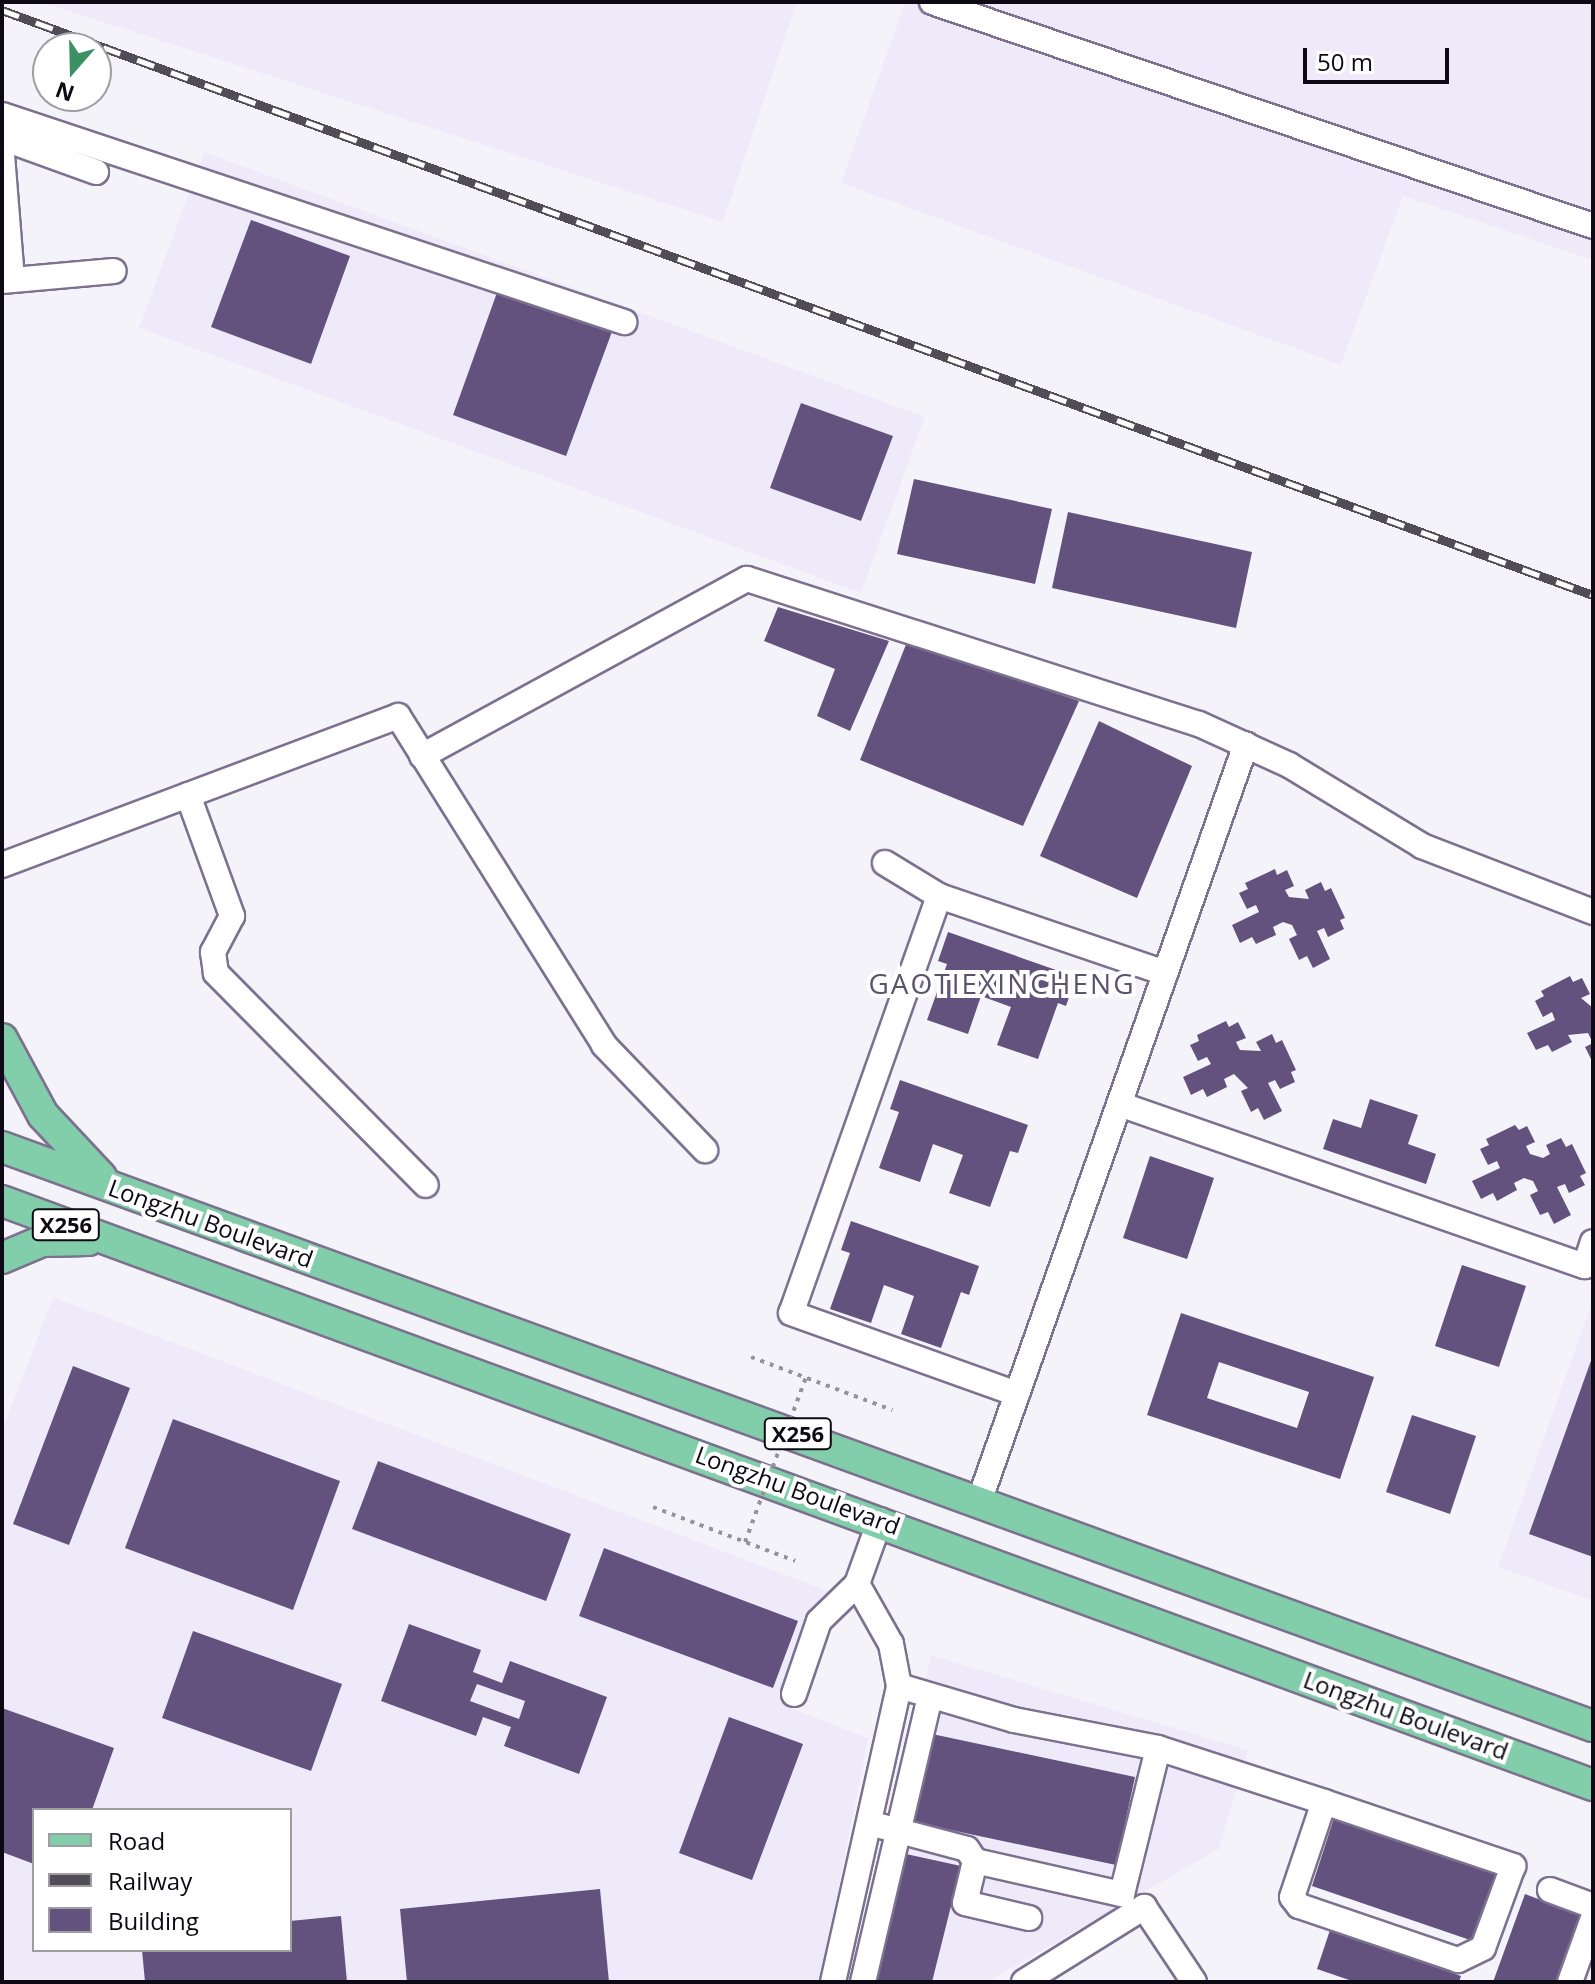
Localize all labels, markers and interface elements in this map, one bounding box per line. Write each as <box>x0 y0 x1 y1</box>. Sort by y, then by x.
north arrow <box>32 32 112 112</box>
scale bar <box>1307 32 1453 82</box>
text: 50 m <box>1317 45 1373 78</box>
text: N <box>51 76 78 110</box>
district label: GAOTIEXINCHENG <box>869 966 1135 1000</box>
street label: Longzhu Boulevard <box>105 1173 317 1273</box>
road number: X256 <box>30 1207 102 1243</box>
road number: X256 <box>762 1416 834 1452</box>
street label: Longzhu Boulevard <box>692 1440 904 1540</box>
street label: Longzhu Boulevard <box>1300 1665 1512 1765</box>
legend <box>32 1808 292 1952</box>
text: Road <box>108 1824 165 1857</box>
text: Railway <box>108 1864 192 1897</box>
text: Building <box>108 1904 199 1937</box>

